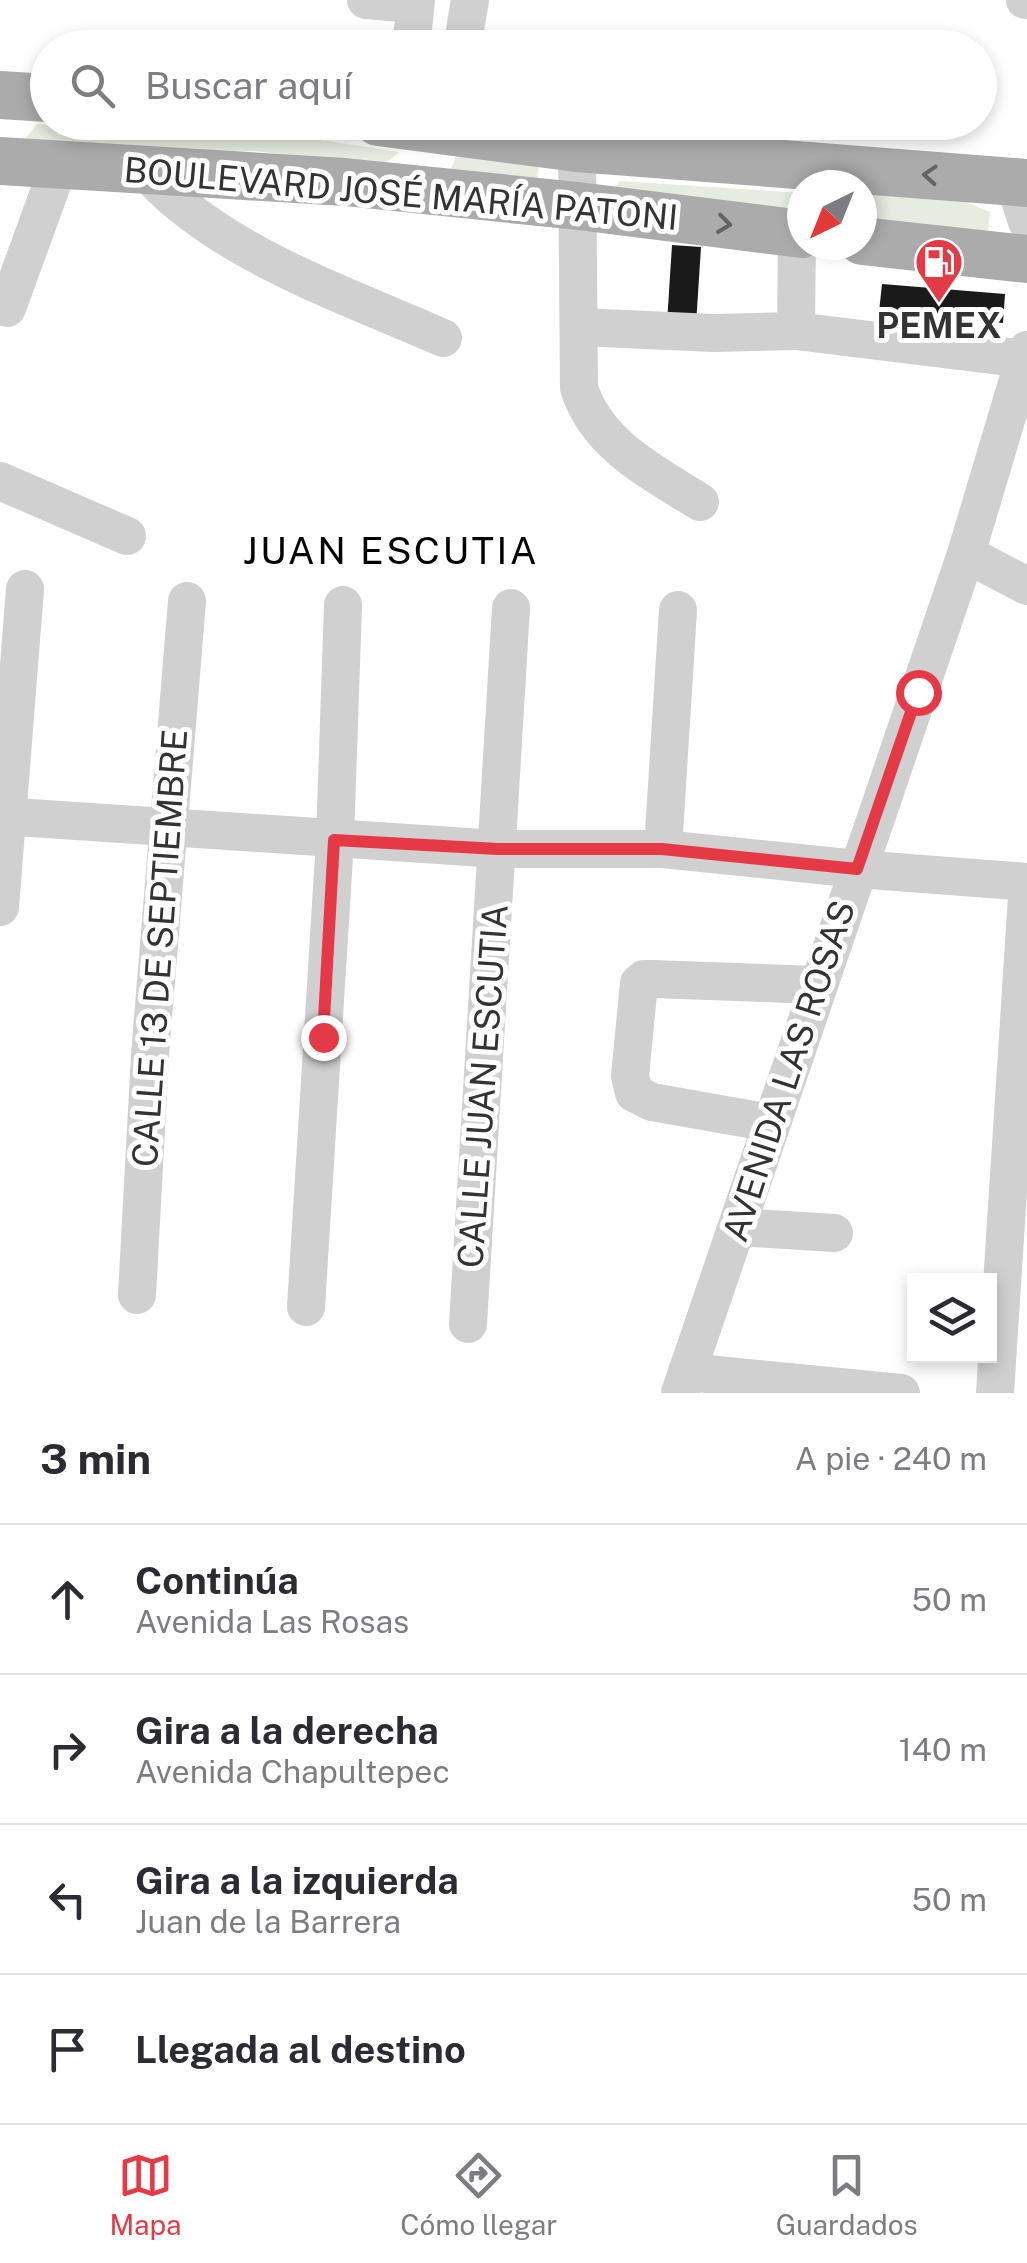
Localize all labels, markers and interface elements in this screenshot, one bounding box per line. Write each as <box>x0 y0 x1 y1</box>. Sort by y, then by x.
search box <box>30 30 997 140</box>
icon: search <box>65 58 120 113</box>
text: Buscar aquí <box>145 63 352 108</box>
street label: BOULEVARD JOSÉ MARÍA PATONI <box>122 148 680 238</box>
one-way arrow <box>921 165 937 187</box>
north arrow <box>787 170 877 260</box>
one-way arrow <box>717 213 733 234</box>
fuel station icon: PEMEX <box>913 236 965 304</box>
place label: PEMEX <box>876 305 1002 346</box>
district label: JUAN ESCUTIA <box>243 528 539 573</box>
route start <box>896 670 942 716</box>
street label: CALLE 13 DE SEPTIEMBRE <box>124 728 195 1168</box>
street label: AVENIDA LAS ROSAS <box>714 895 863 1246</box>
street label: CALLE JUAN ESCUTIA <box>449 903 516 1269</box>
route end <box>301 1015 347 1061</box>
map controls <box>907 1273 997 1363</box>
button: layers <box>907 1273 997 1363</box>
text: 3 min <box>40 1434 151 1483</box>
text: A pie · 240 m <box>795 1440 987 1477</box>
text: Continúa <box>135 1558 299 1603</box>
icon: ahead <box>40 1572 95 1627</box>
text: 50 m <box>911 1581 987 1618</box>
text: Avenida Las Rosas <box>135 1603 409 1640</box>
text: Gira a la derecha <box>135 1708 439 1753</box>
icon: right <box>40 1722 95 1777</box>
text: 140 m <box>899 1731 987 1768</box>
text: Avenida Chapultepec <box>135 1753 450 1790</box>
text: Gira a la izquierda <box>135 1858 459 1903</box>
icon: left <box>40 1872 95 1927</box>
text: 50 m <box>911 1881 987 1918</box>
text: Juan de la Barrera <box>135 1903 401 1940</box>
icon: arrive <box>40 2022 95 2077</box>
text: Llegada al destino <box>135 2027 466 2072</box>
tab: Mapa <box>109 2148 182 2241</box>
tab: Cómo llegar <box>400 2148 557 2241</box>
tab: Guardados <box>776 2148 918 2241</box>

